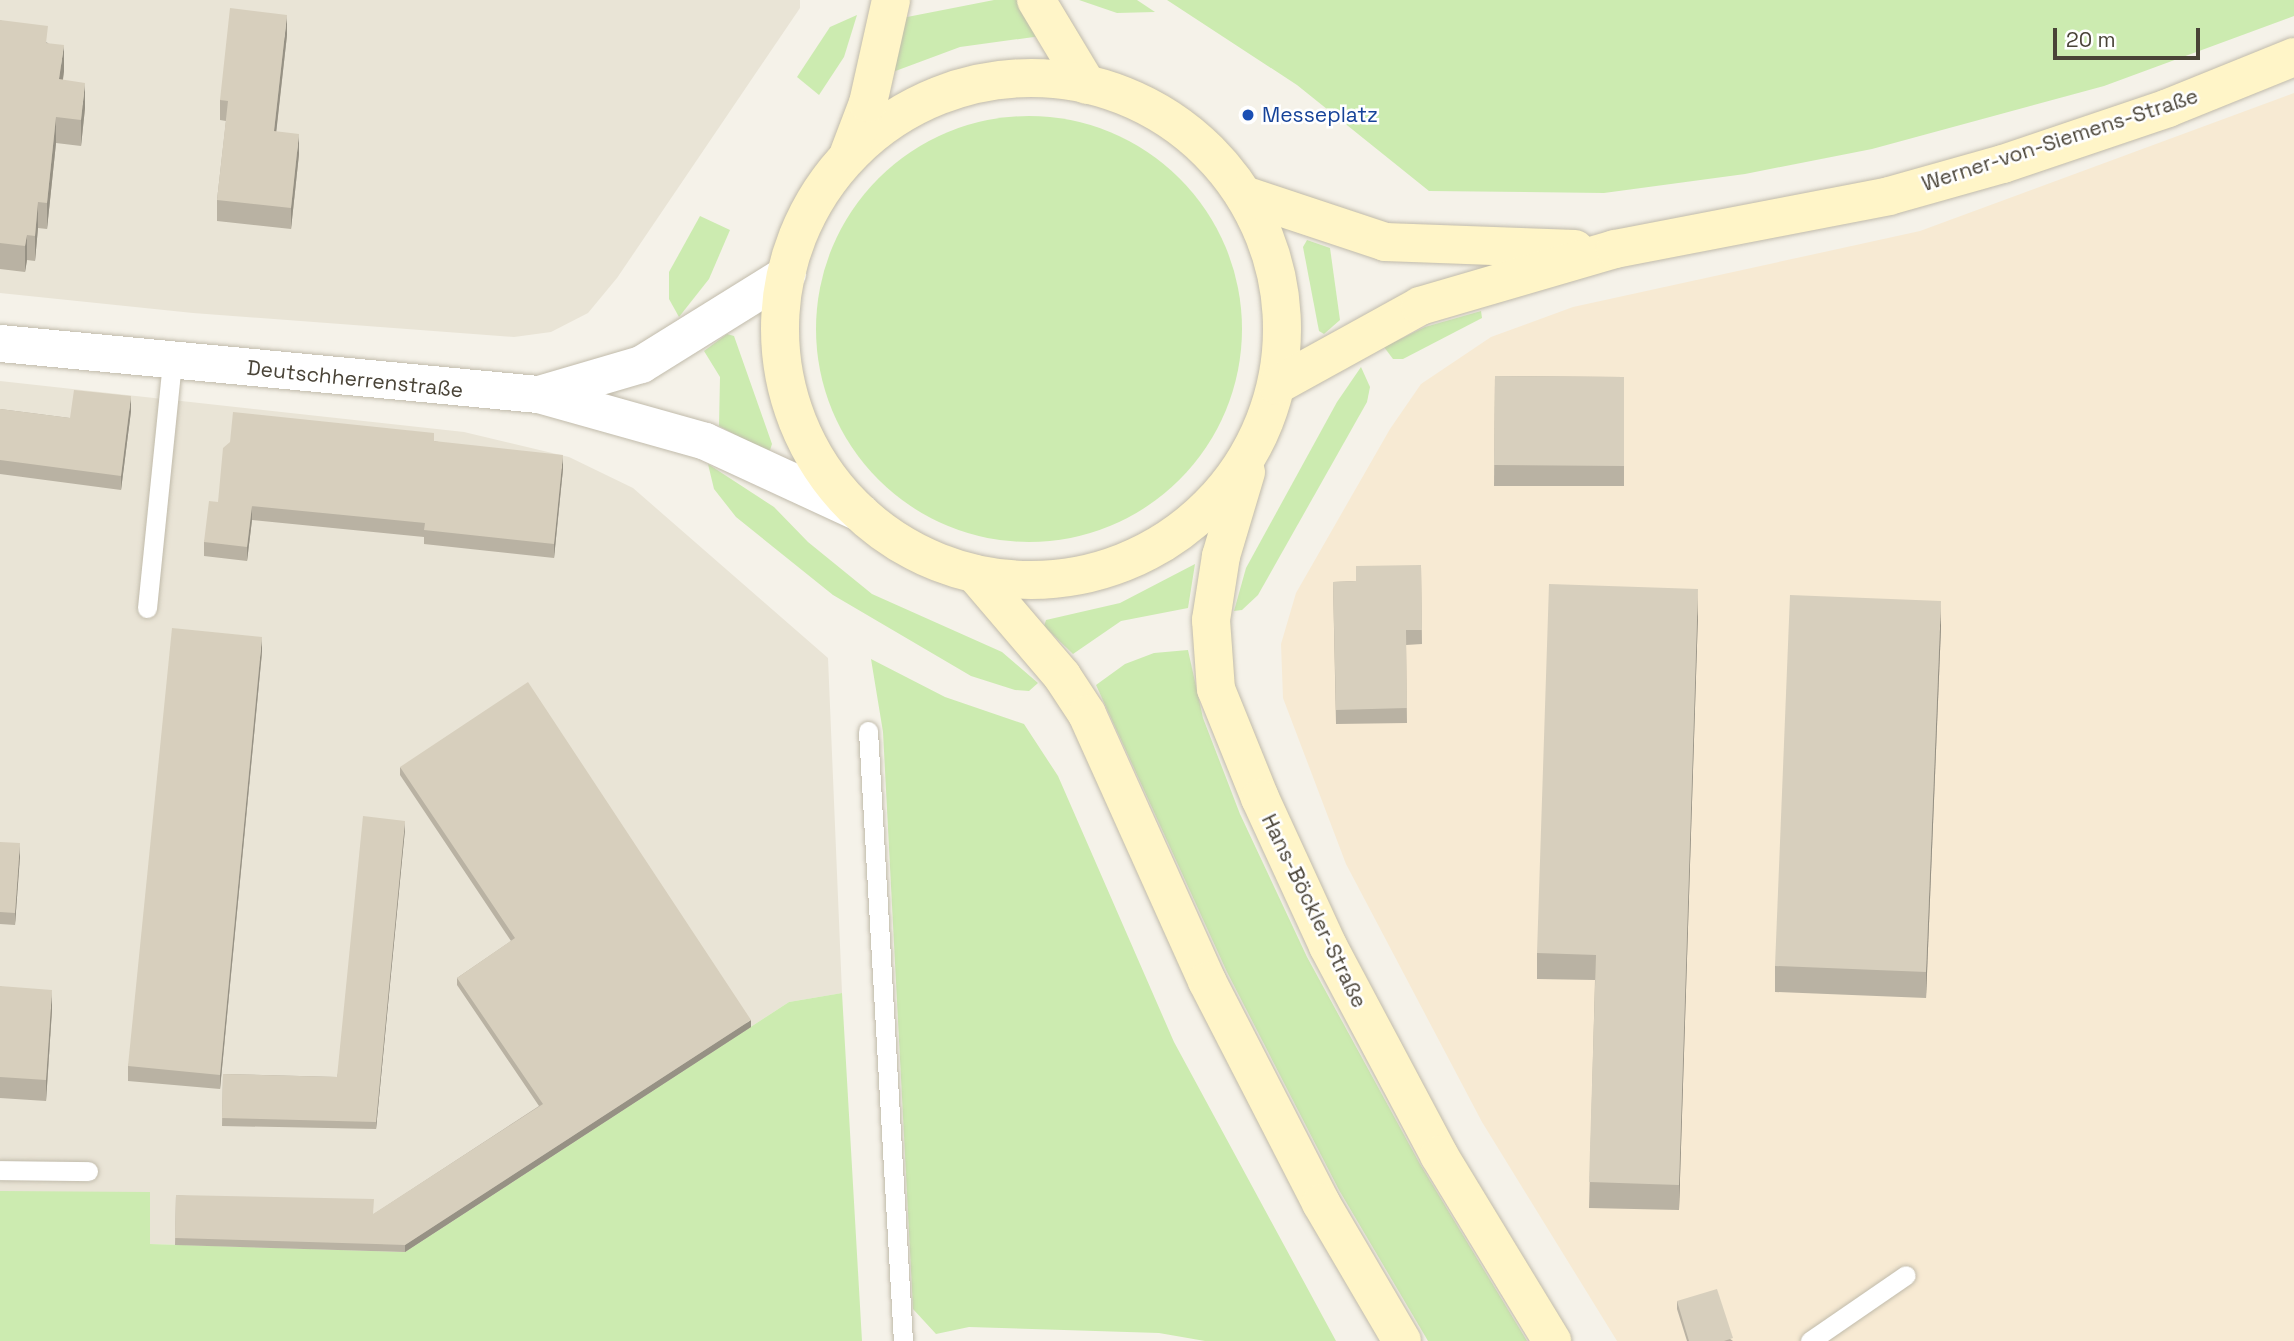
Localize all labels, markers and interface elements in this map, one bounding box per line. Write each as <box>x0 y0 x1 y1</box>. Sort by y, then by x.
scale bar <box>2056 14 2203 58</box>
text: 20 m <box>2066 26 2116 53</box>
street label: Werner-von-Siemens-Straße <box>1919 83 2201 197</box>
place label: Messeplatz <box>1262 102 1378 128</box>
marker: Messeplatz <box>1240 107 1256 123</box>
street label: Deutschherrenstraße <box>246 355 464 403</box>
street label: Hans-Böckler-Straße <box>1256 810 1372 1012</box>

